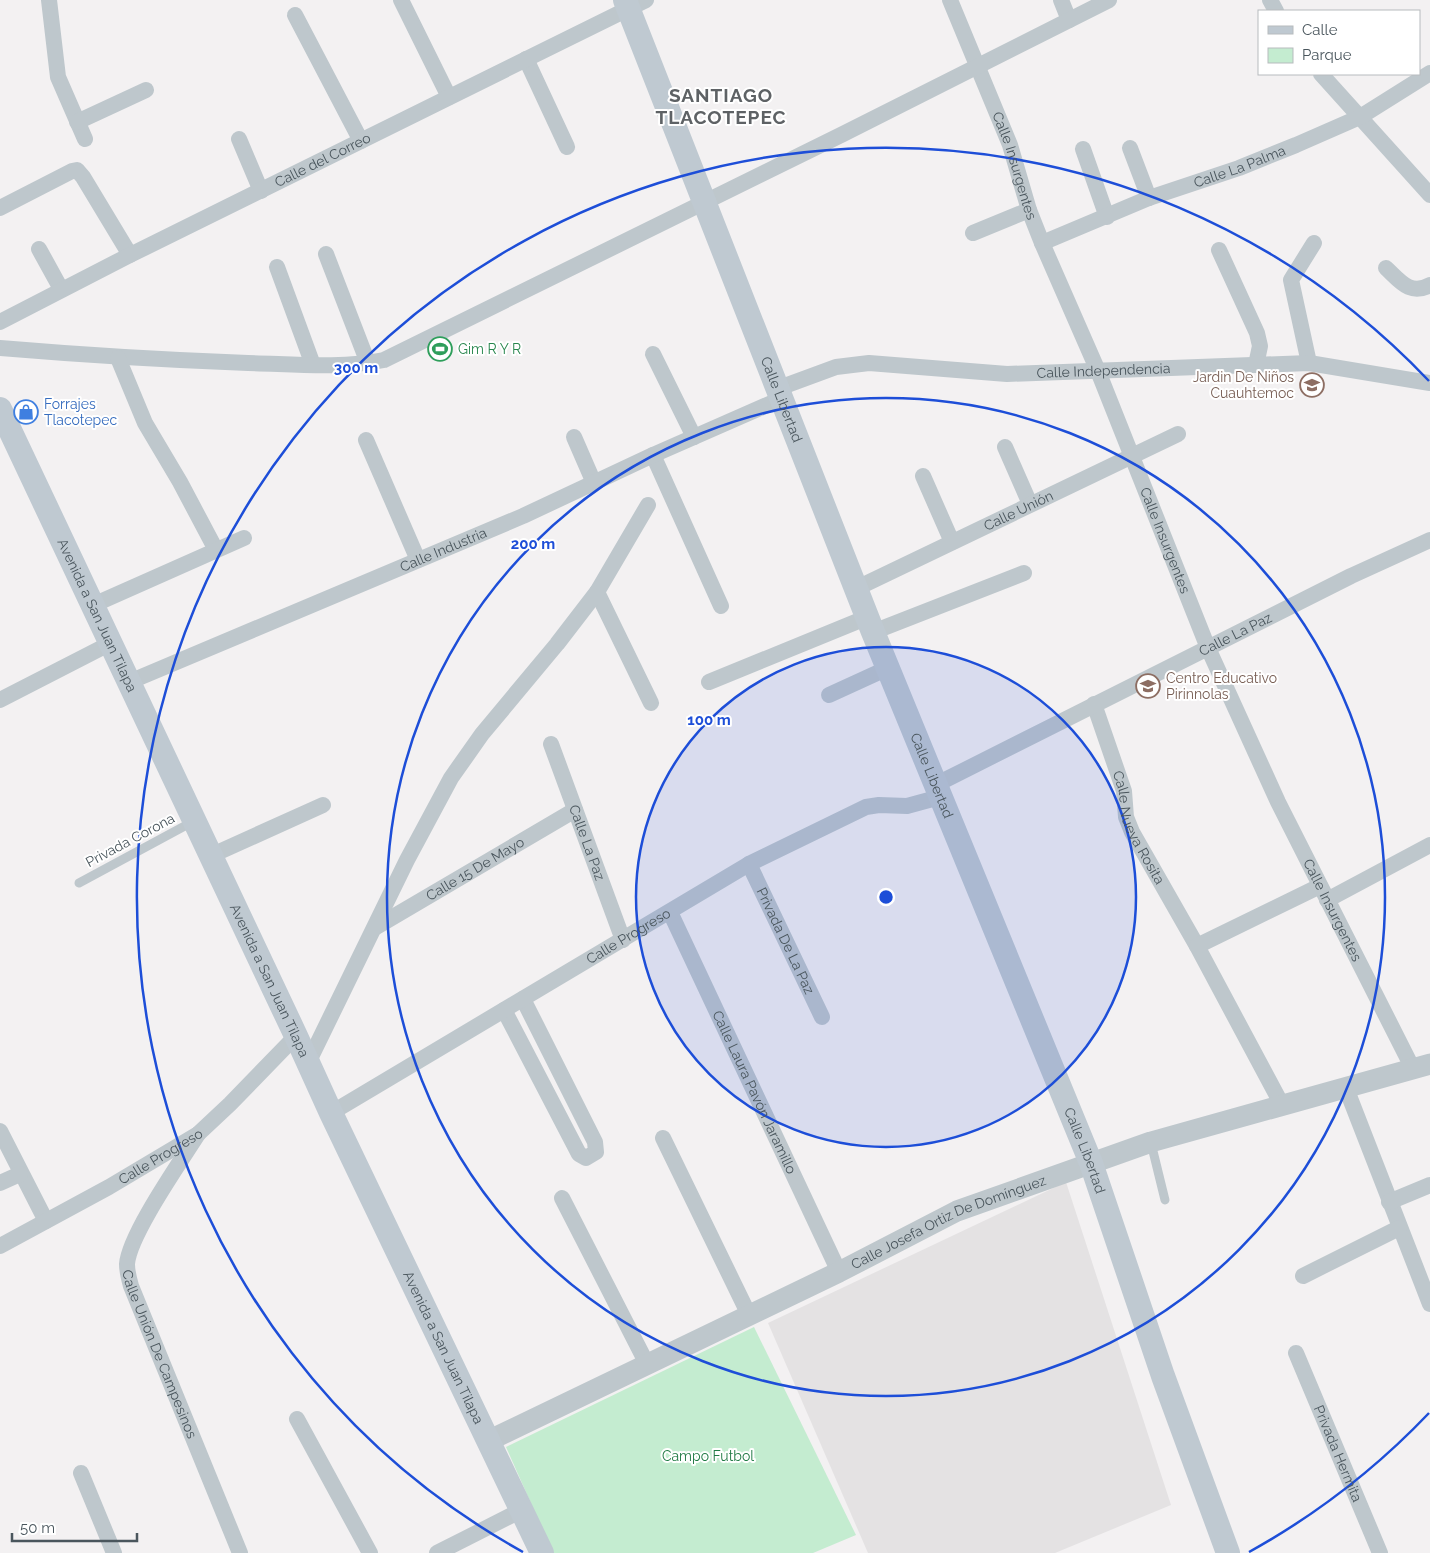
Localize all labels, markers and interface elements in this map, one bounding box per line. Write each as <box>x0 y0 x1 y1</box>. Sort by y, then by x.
legend <box>1258 10 1420 75</box>
text: Calle <box>1302 21 1338 39</box>
text: Parque <box>1302 46 1352 64</box>
district label: SANTIAGO TLACOTEPEC <box>655 84 787 128</box>
street label: Calle Insurgentes <box>989 109 1040 222</box>
street label: Calle del Correo <box>272 129 373 190</box>
street label: Calle La Palma <box>1192 142 1288 191</box>
sports icon: Gim R Y R <box>427 336 453 362</box>
place label: Gim R Y R <box>458 341 521 357</box>
street label: Calle Libertad <box>758 354 806 445</box>
text: 300 m <box>334 359 378 377</box>
street label: Calle Independencia <box>1036 360 1171 381</box>
place label: Jardin De Niños Cuauhtemoc <box>1193 369 1294 401</box>
school or university icon: Jardin De Niños Cuauhtemoc <box>1299 372 1325 398</box>
place label: Forrajes Tlacotepec <box>44 396 117 428</box>
shop icon: Forrajes Tlacotepec <box>13 399 39 425</box>
street label: Calle Insurgentes <box>1137 485 1194 596</box>
street label: Calle Unión <box>981 487 1056 534</box>
street label: Calle Industria <box>398 524 489 575</box>
text: 200 m <box>511 535 555 553</box>
street label: Avenida a San Juan Tilapa <box>54 536 140 694</box>
street label: Calle La Paz <box>1196 609 1274 659</box>
place label: Centro Educativo Pirinnolas <box>1166 670 1277 702</box>
school or university icon: Centro Educativo Pirinnolas <box>1135 673 1161 699</box>
text: 100 m <box>687 711 731 729</box>
street label: Calle Libertad <box>907 730 957 820</box>
street label: Calle Nueva Rosita <box>1110 769 1168 887</box>
street label: Calle La Paz <box>566 803 608 883</box>
street label: Privada Corona <box>83 810 177 870</box>
street label: Calle 15 De Mayo <box>423 834 527 904</box>
street label: Calle Insurgentes <box>1300 856 1365 964</box>
street label: Privada De La Paz <box>753 885 818 997</box>
centre of rings <box>877 888 895 906</box>
street label: Avenida a San Juan Tilapa <box>227 901 313 1060</box>
street label: Calle Progreso <box>583 905 673 967</box>
street label: Calle Laura Pavón Jaramillo <box>709 1008 800 1176</box>
street label: Calle Libertad <box>1061 1105 1109 1195</box>
street label: Calle Progreso <box>116 1125 206 1187</box>
street label: Calle Josefa Ortiz De Domínguez <box>848 1172 1048 1272</box>
street label: Calle Unión De Campesinos <box>119 1268 200 1441</box>
street label: Avenida a San Juan Tilapa <box>400 1268 487 1427</box>
street label: Privada Hermita <box>1311 1403 1366 1504</box>
park label: Campo Futbol <box>662 1448 754 1464</box>
scale bar <box>12 1510 138 1542</box>
text: 50 m <box>20 1519 55 1537</box>

